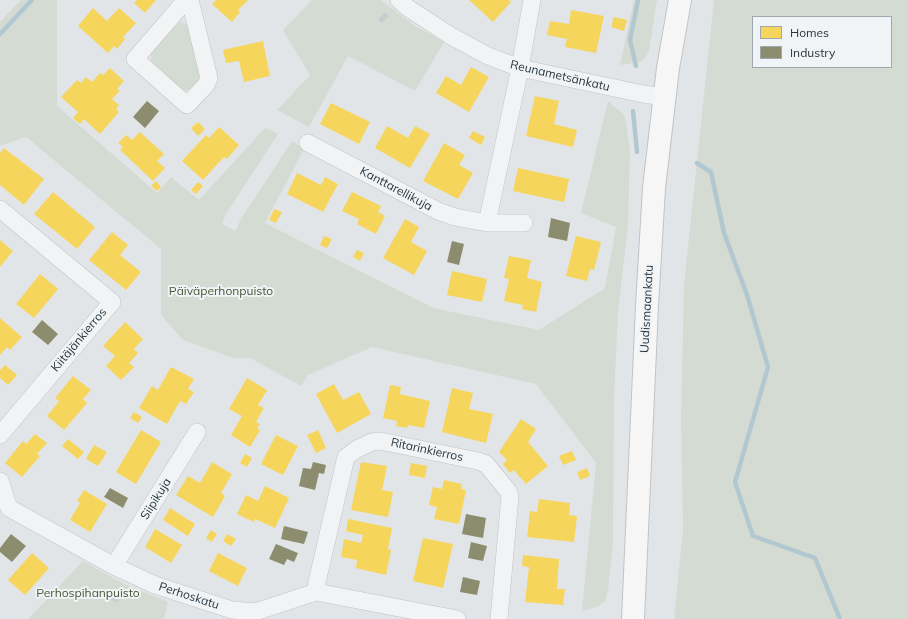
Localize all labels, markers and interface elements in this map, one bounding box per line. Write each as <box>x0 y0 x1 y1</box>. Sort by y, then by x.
legend <box>752 16 892 68</box>
text: Homes <box>790 25 829 40</box>
text: Industry <box>790 45 835 60</box>
street label: Reunametsänkatu <box>509 58 611 94</box>
street label: Kanttarellikuja <box>357 164 435 214</box>
street label: Uudismaankatu <box>638 265 656 353</box>
park label: Päiväperhonpuisto <box>169 284 273 298</box>
street label: Kiitäjänkierros <box>48 305 110 375</box>
street label: Ritarinkierros <box>389 435 465 465</box>
street label: Siipikuja <box>138 476 174 522</box>
street label: Perhoskatu <box>157 579 221 613</box>
park label: Perhospihanpuisto <box>36 586 140 600</box>

